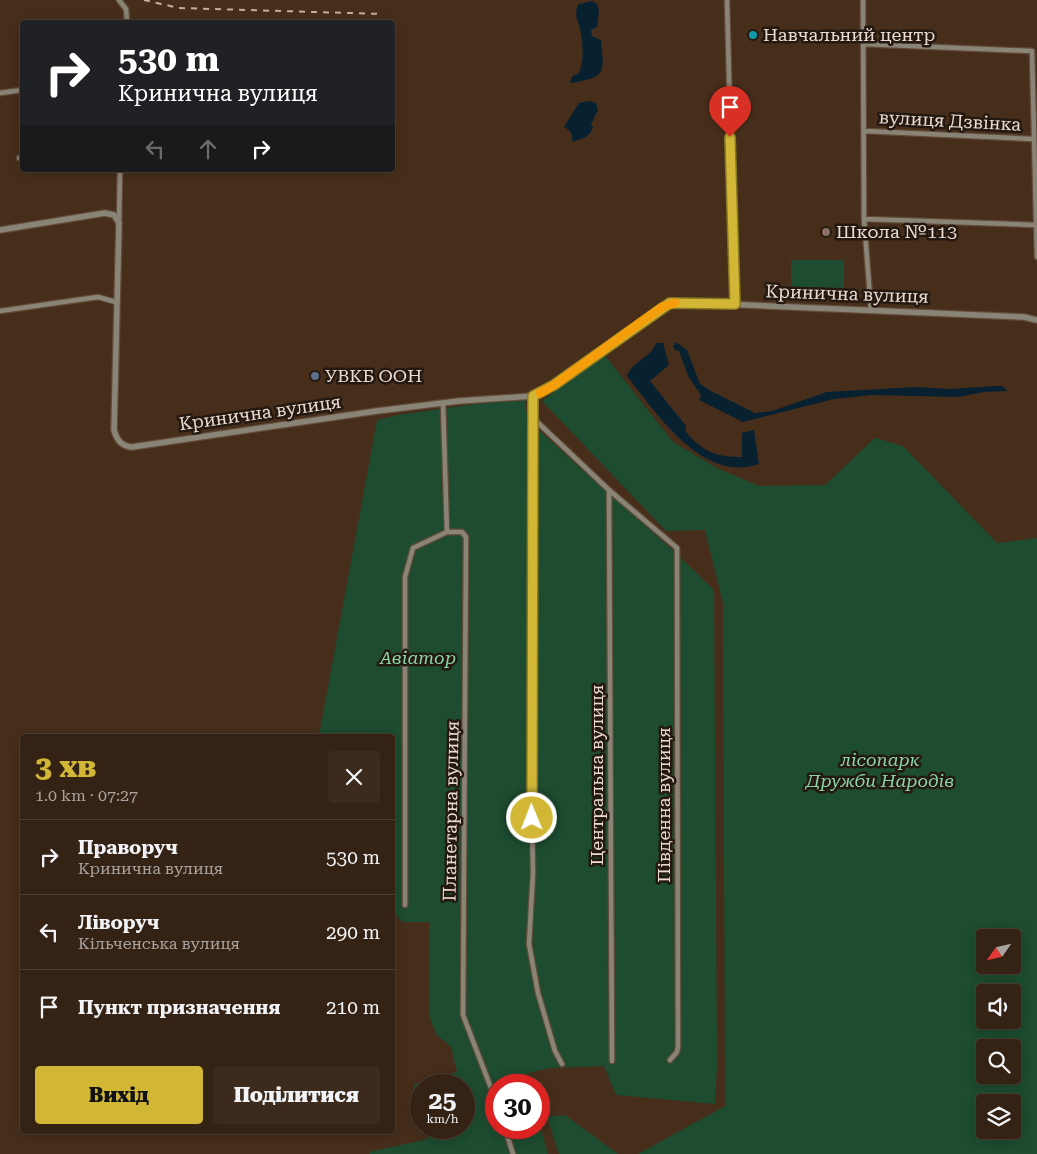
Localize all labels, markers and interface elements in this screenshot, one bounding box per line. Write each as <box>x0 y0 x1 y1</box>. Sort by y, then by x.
place label: Навчальний центр <box>763 24 935 45</box>
marker: Навчальний центр <box>747 29 759 41</box>
text: 530 m <box>118 39 219 80</box>
icon: right <box>35 40 100 105</box>
text: Кринична вулиця <box>118 81 318 106</box>
pin <box>709 86 751 137</box>
icon: arrive <box>716 93 744 121</box>
street label: вулиця Дзвінка <box>878 106 1022 135</box>
icon: left <box>141 135 169 163</box>
icon: ahead <box>194 135 222 163</box>
icon: right <box>247 135 275 163</box>
place label: Школа №113 <box>836 221 957 242</box>
marker: Школа №113 <box>820 226 832 238</box>
street label: Кринична вулиця <box>765 280 929 307</box>
place label: УВКБ ООН <box>325 365 422 386</box>
marker: УВКБ ООН <box>309 370 321 382</box>
street label: Кринична вулиця <box>178 391 342 434</box>
park label: Авіатор <box>379 647 456 668</box>
street label: Центральна вулиця <box>586 685 607 865</box>
street label: Планетарна вулиця <box>438 720 463 902</box>
street label: Південна вулиця <box>653 727 674 883</box>
text: 3 хв <box>35 749 96 784</box>
park label: лісопарк Дружби Народів <box>805 749 954 791</box>
button: close <box>328 751 380 803</box>
text: 1.0 km · 07:27 <box>35 786 138 805</box>
position arrow <box>505 791 557 843</box>
text: Праворуч <box>78 836 178 859</box>
icon: right <box>35 843 63 871</box>
text: 530 m <box>326 846 380 869</box>
text: Кринична вулиця <box>78 859 223 878</box>
text: Ліворуч <box>78 911 159 934</box>
icon: left <box>35 918 63 946</box>
text: 290 m <box>326 921 380 944</box>
north arrow <box>976 929 1021 974</box>
map controls <box>976 929 1021 1139</box>
text: Кільченська вулиця <box>78 934 240 953</box>
button: sound <box>976 984 1021 1029</box>
icon: arrive <box>35 993 63 1021</box>
text: Пункт призначення <box>78 996 280 1019</box>
text: 210 m <box>326 996 380 1019</box>
button: search <box>976 1039 1021 1084</box>
button: Вихід <box>35 1066 203 1124</box>
button: Поділитися <box>213 1066 380 1124</box>
speed limit sign: 30 <box>485 1074 550 1139</box>
text: 25 <box>428 1086 457 1115</box>
button: layers <box>976 1094 1021 1139</box>
text: km/h <box>426 1112 459 1126</box>

